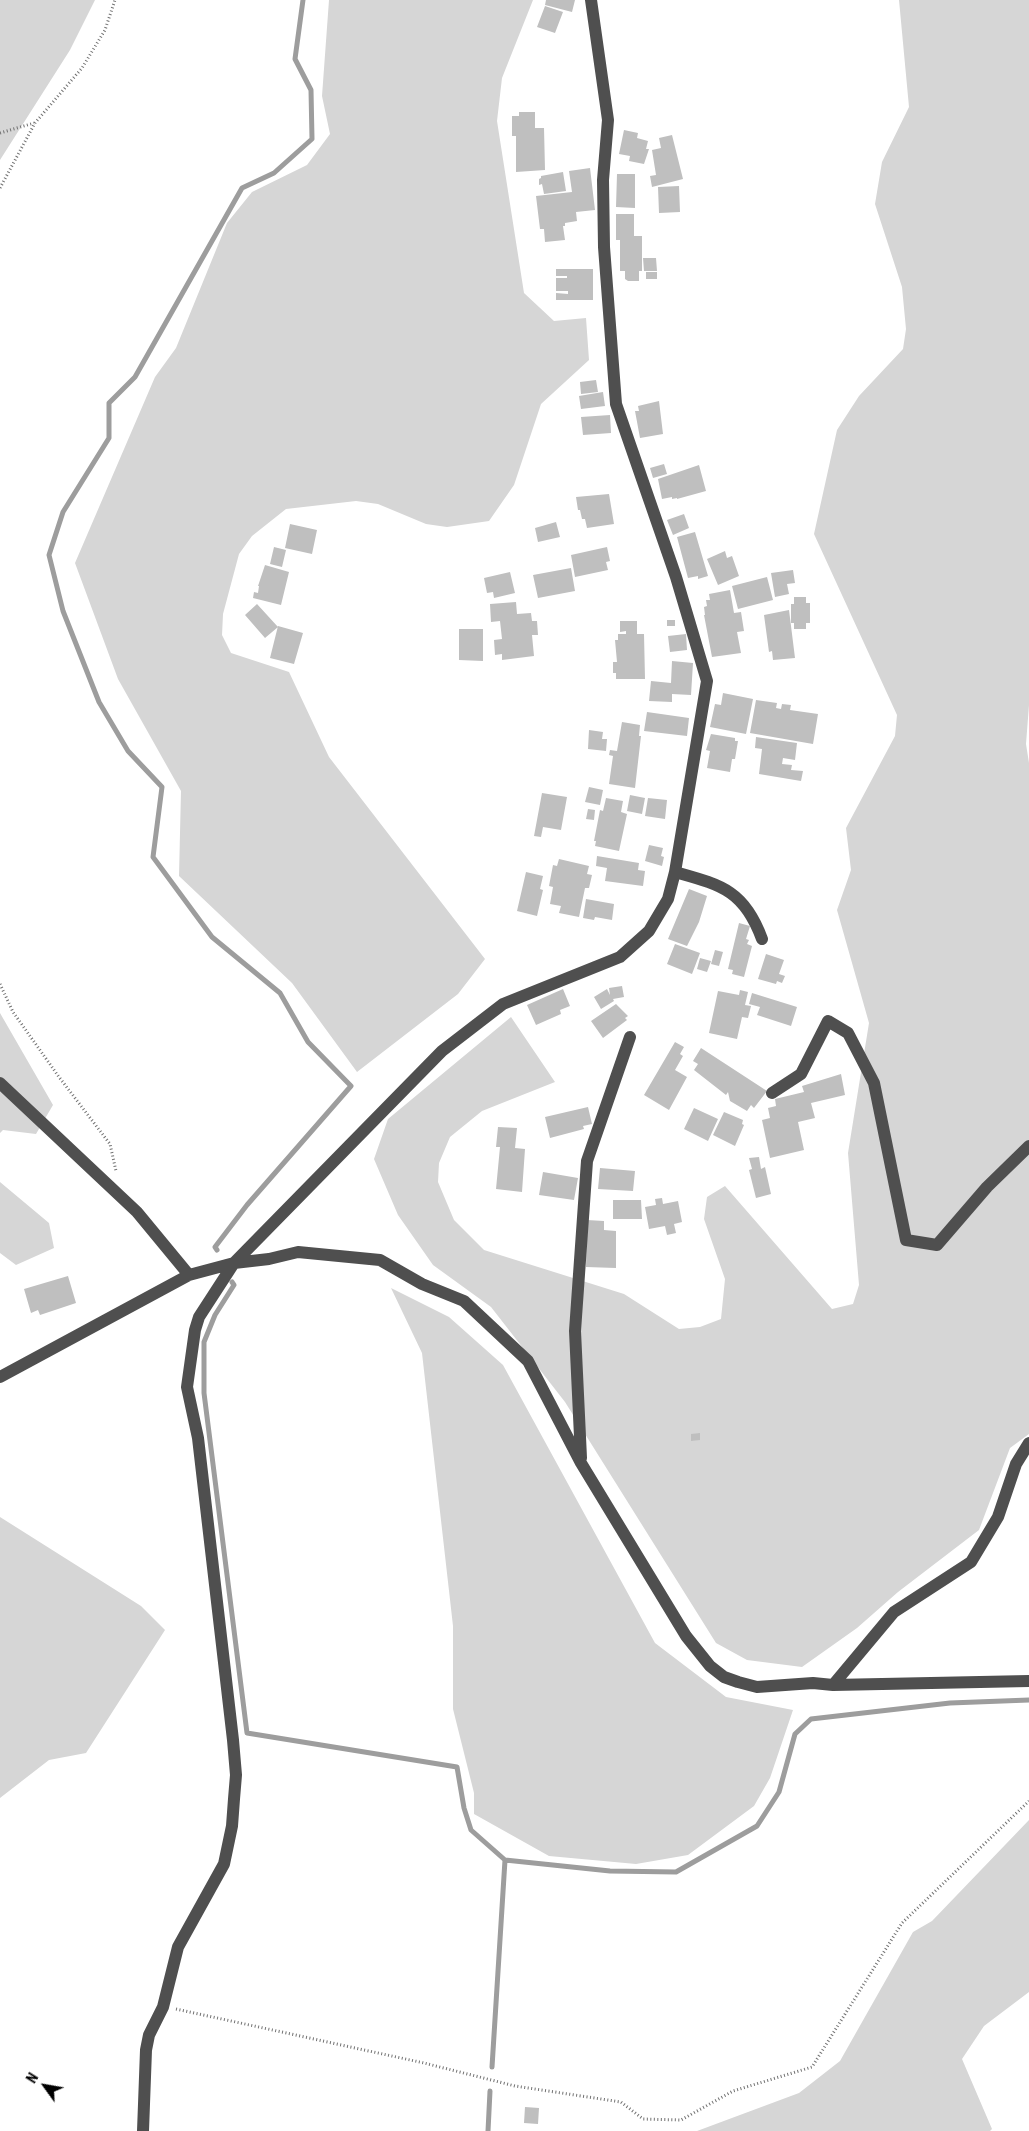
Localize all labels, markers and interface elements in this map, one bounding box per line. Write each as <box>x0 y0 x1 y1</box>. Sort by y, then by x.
north arrow <box>20 2061 70 2111</box>
text: N <box>23 2070 41 2086</box>

